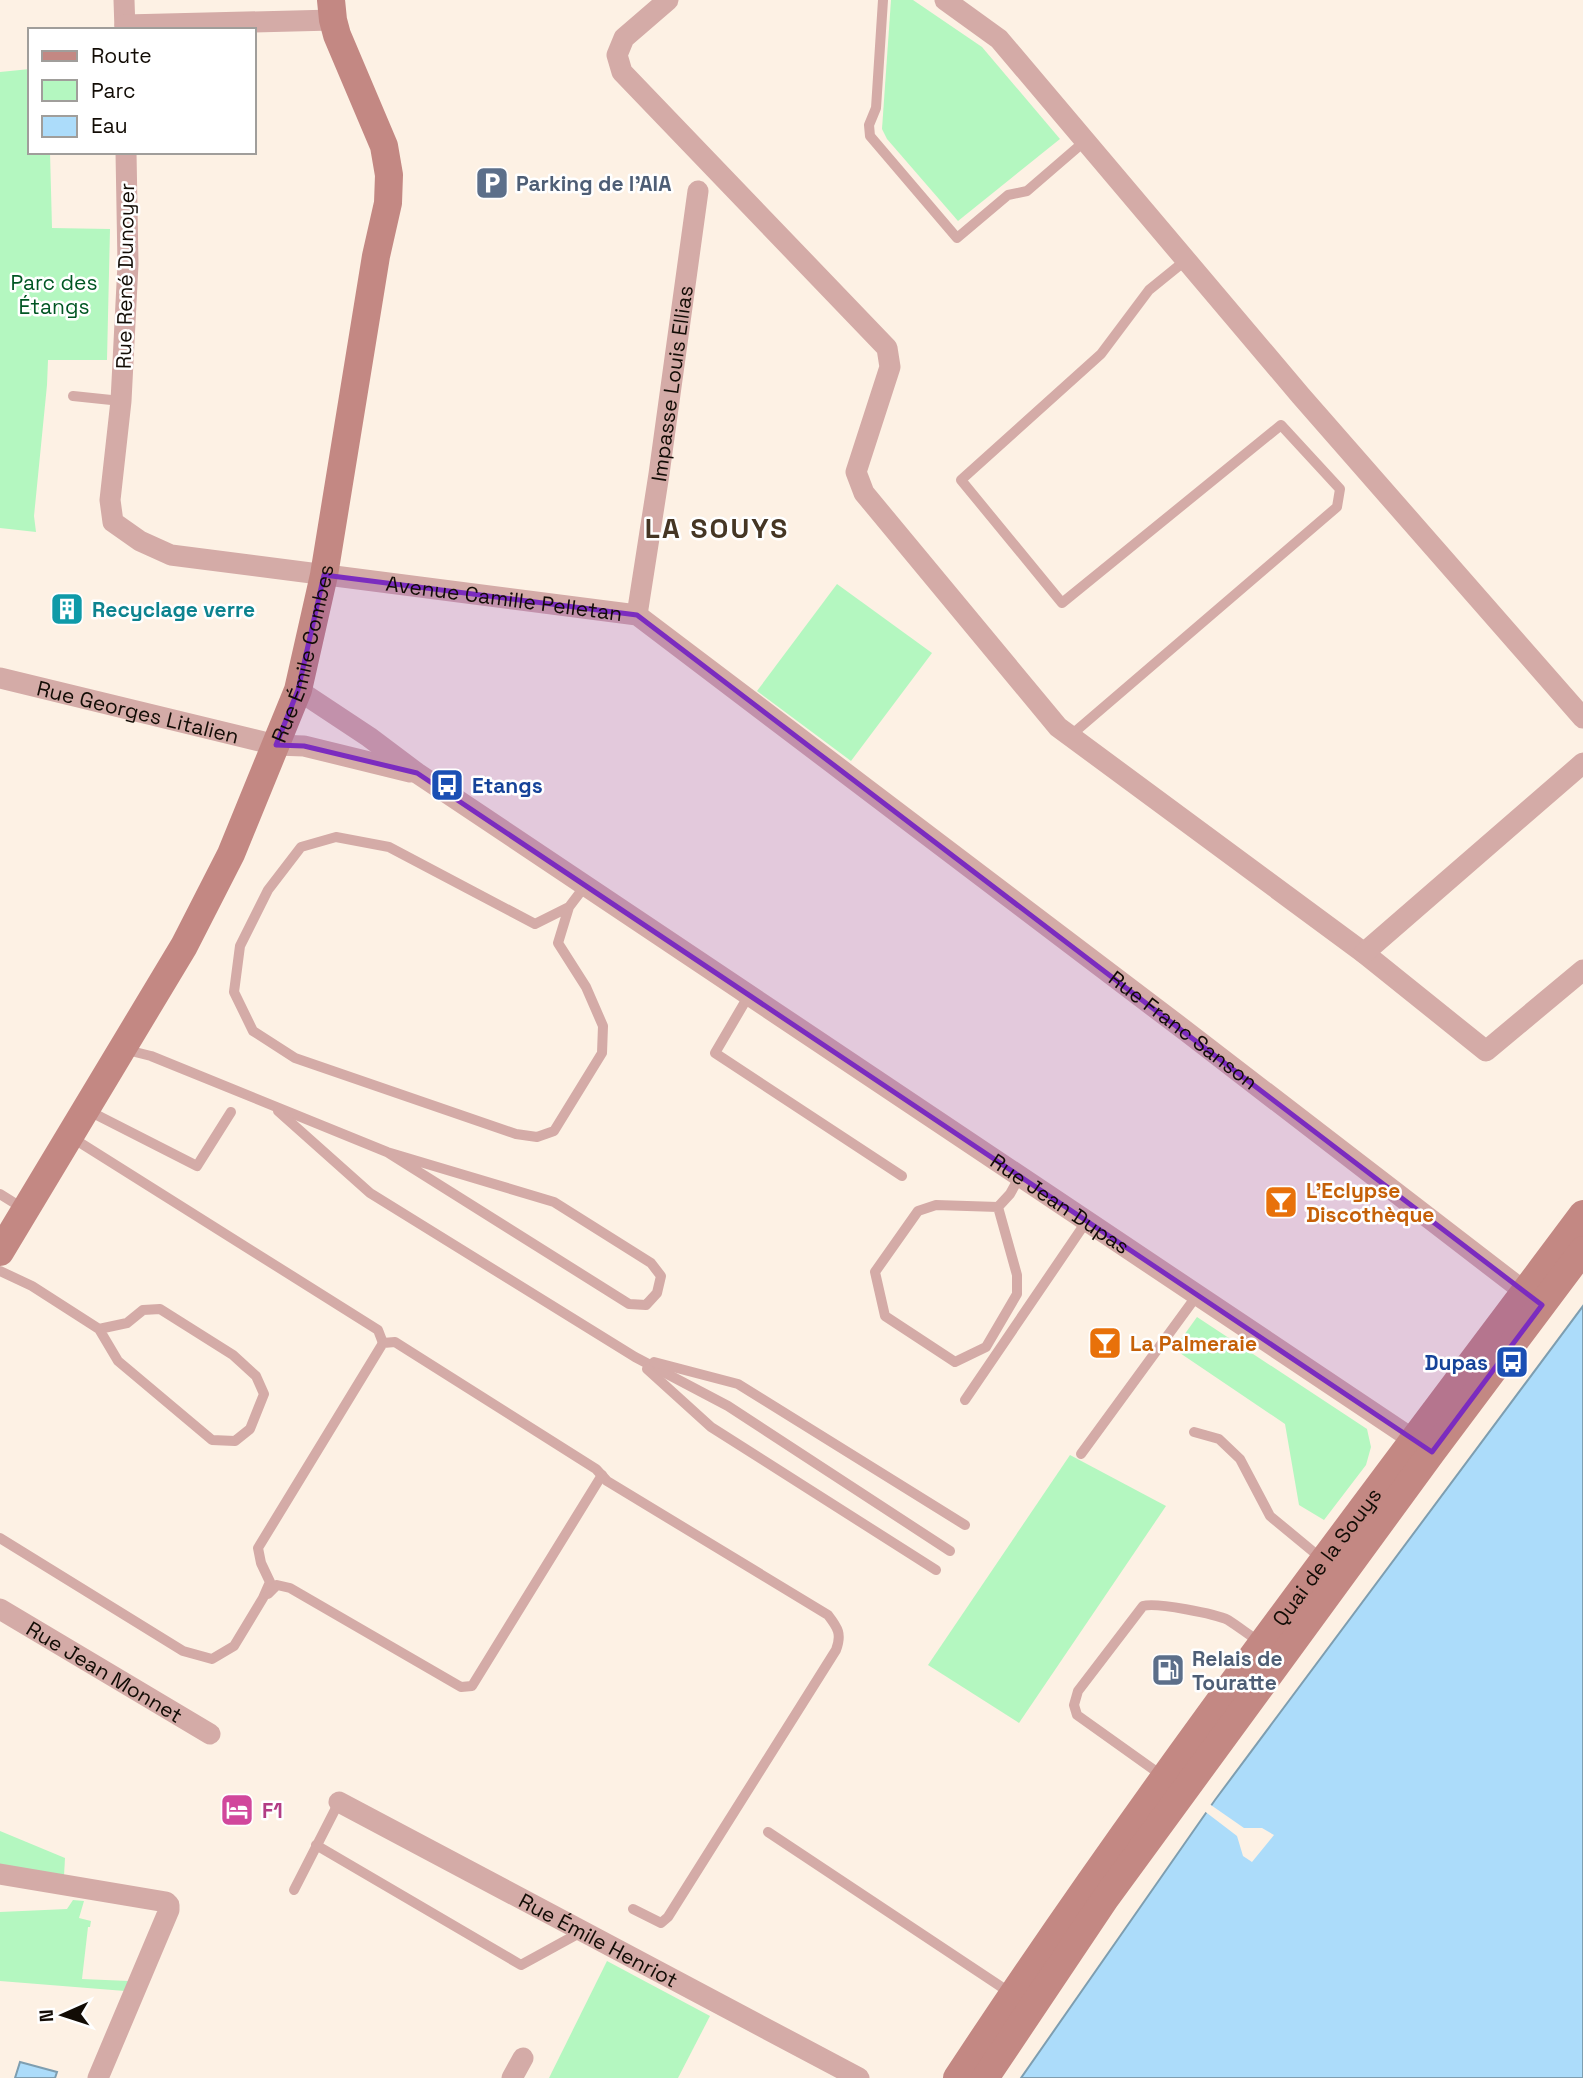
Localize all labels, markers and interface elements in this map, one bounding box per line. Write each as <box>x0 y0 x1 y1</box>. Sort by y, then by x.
legend <box>28 28 256 154</box>
text: Route <box>91 42 152 69</box>
text: Parc <box>91 77 136 104</box>
text: Eau <box>91 112 128 139</box>
parking icon: Parking de l'AIA <box>473 164 511 202</box>
place label: Parking de l'AIA <box>516 170 671 197</box>
street label: Rue René Dunoyer <box>110 183 140 369</box>
park label: Parc des Étangs <box>11 269 97 320</box>
street label: Impasse Louis Ellias <box>644 284 698 484</box>
district label: LA SOUYS <box>645 510 789 546</box>
street label: Rue Émile Combes <box>265 563 339 746</box>
street label: Avenue Camille Pelletan <box>384 569 624 627</box>
building icon: Recyclage verre <box>48 590 86 628</box>
place label: Recyclage verre <box>92 596 255 623</box>
street label: Rue Georges Litalien <box>34 674 242 749</box>
bus stop icon: Etangs <box>428 766 466 804</box>
place label: Etangs <box>472 772 543 799</box>
street label: Rue Franc Sanson <box>1104 964 1264 1095</box>
street label: Rue Jean Dupas <box>985 1147 1135 1260</box>
place label: L'Eclypse Discothèque <box>1306 1177 1434 1228</box>
bar icon: L'Eclypse Discothèque <box>1262 1183 1300 1221</box>
bar icon: La Palmeraie <box>1086 1324 1124 1362</box>
place label: La Palmeraie <box>1130 1330 1257 1357</box>
bus stop icon: Dupas <box>1493 1343 1531 1381</box>
place label: Dupas <box>1425 1349 1488 1376</box>
street label: Quai de la Souys <box>1266 1482 1387 1631</box>
street label: Rue Jean Monnet <box>22 1614 188 1728</box>
place label: Relais de Touratte <box>1192 1645 1283 1696</box>
fuel station icon: Relais de Touratte <box>1149 1651 1187 1689</box>
hotel icon: F1 <box>218 1791 256 1829</box>
place label: F1 <box>262 1797 283 1824</box>
street label: Rue Émile Henriot <box>514 1887 683 1993</box>
north arrow <box>28 1980 98 2050</box>
text: N <box>34 2009 59 2023</box>

